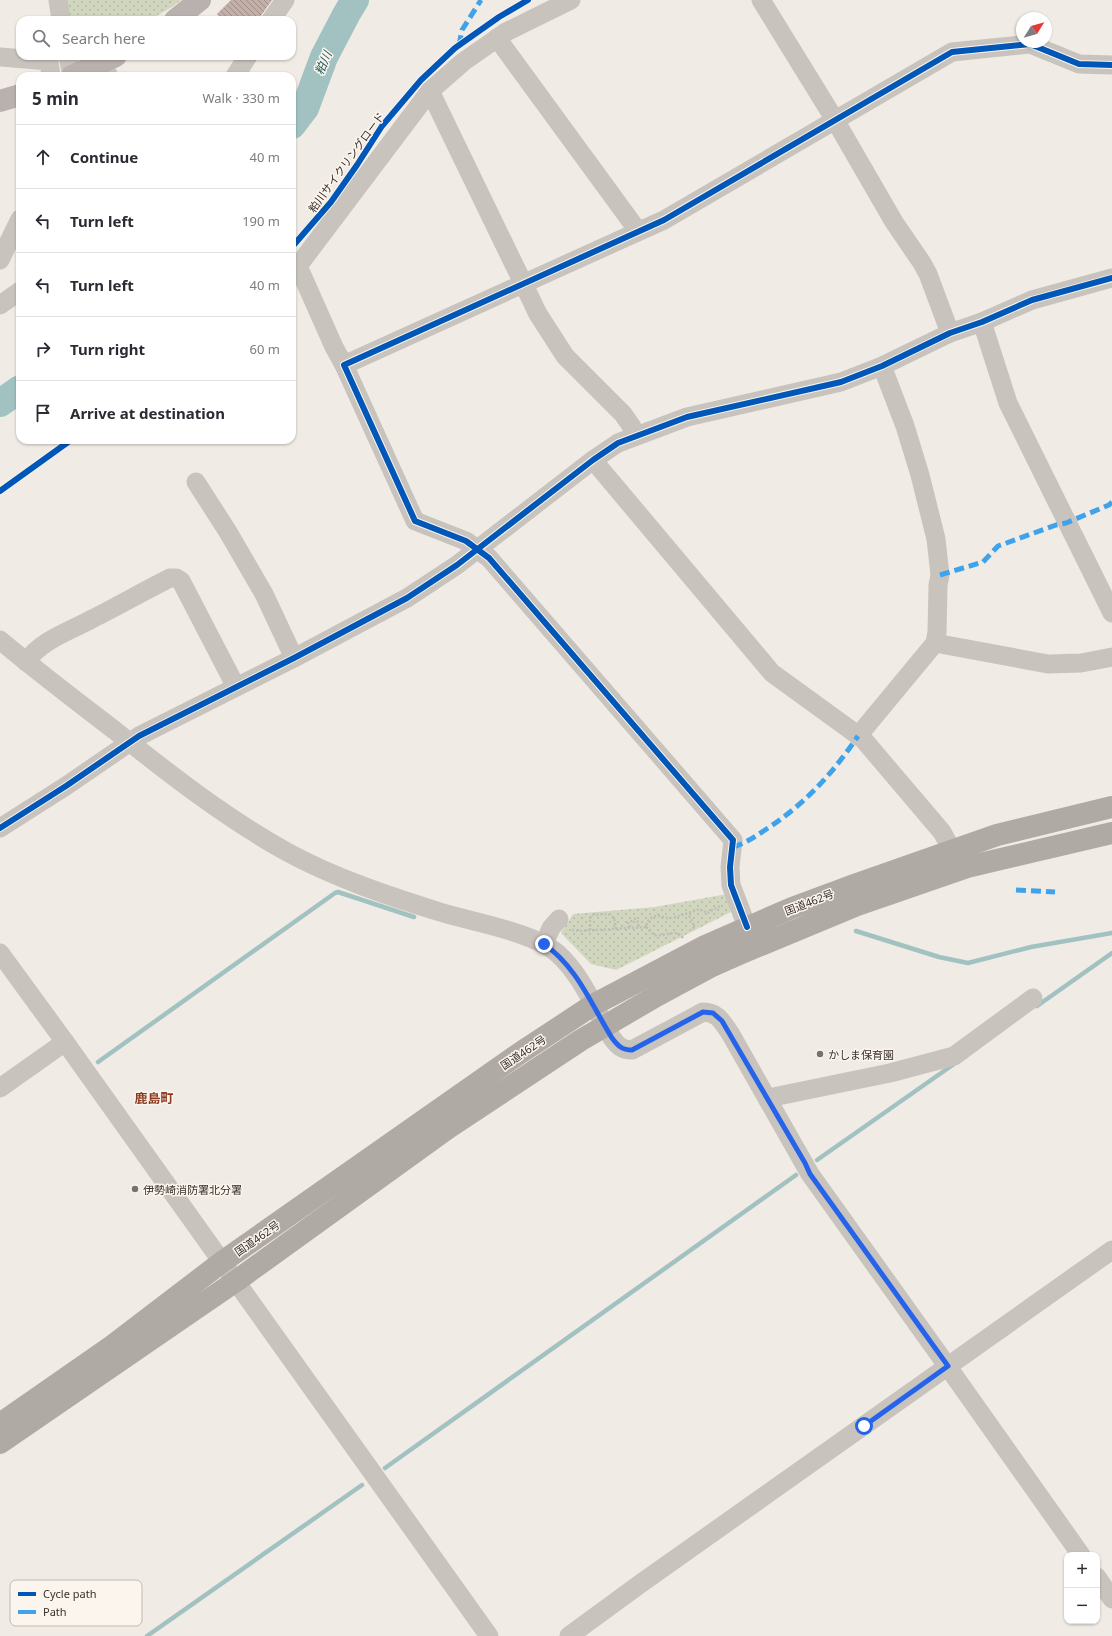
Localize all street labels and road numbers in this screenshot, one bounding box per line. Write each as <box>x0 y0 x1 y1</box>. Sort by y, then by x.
street label: 粕川サイクリングロード <box>304 109 388 215</box>
street label: 国道462号 <box>782 886 836 918</box>
street label: 国道462号 <box>497 1031 549 1073</box>
street label: 国道462号 <box>231 1217 283 1259</box>

